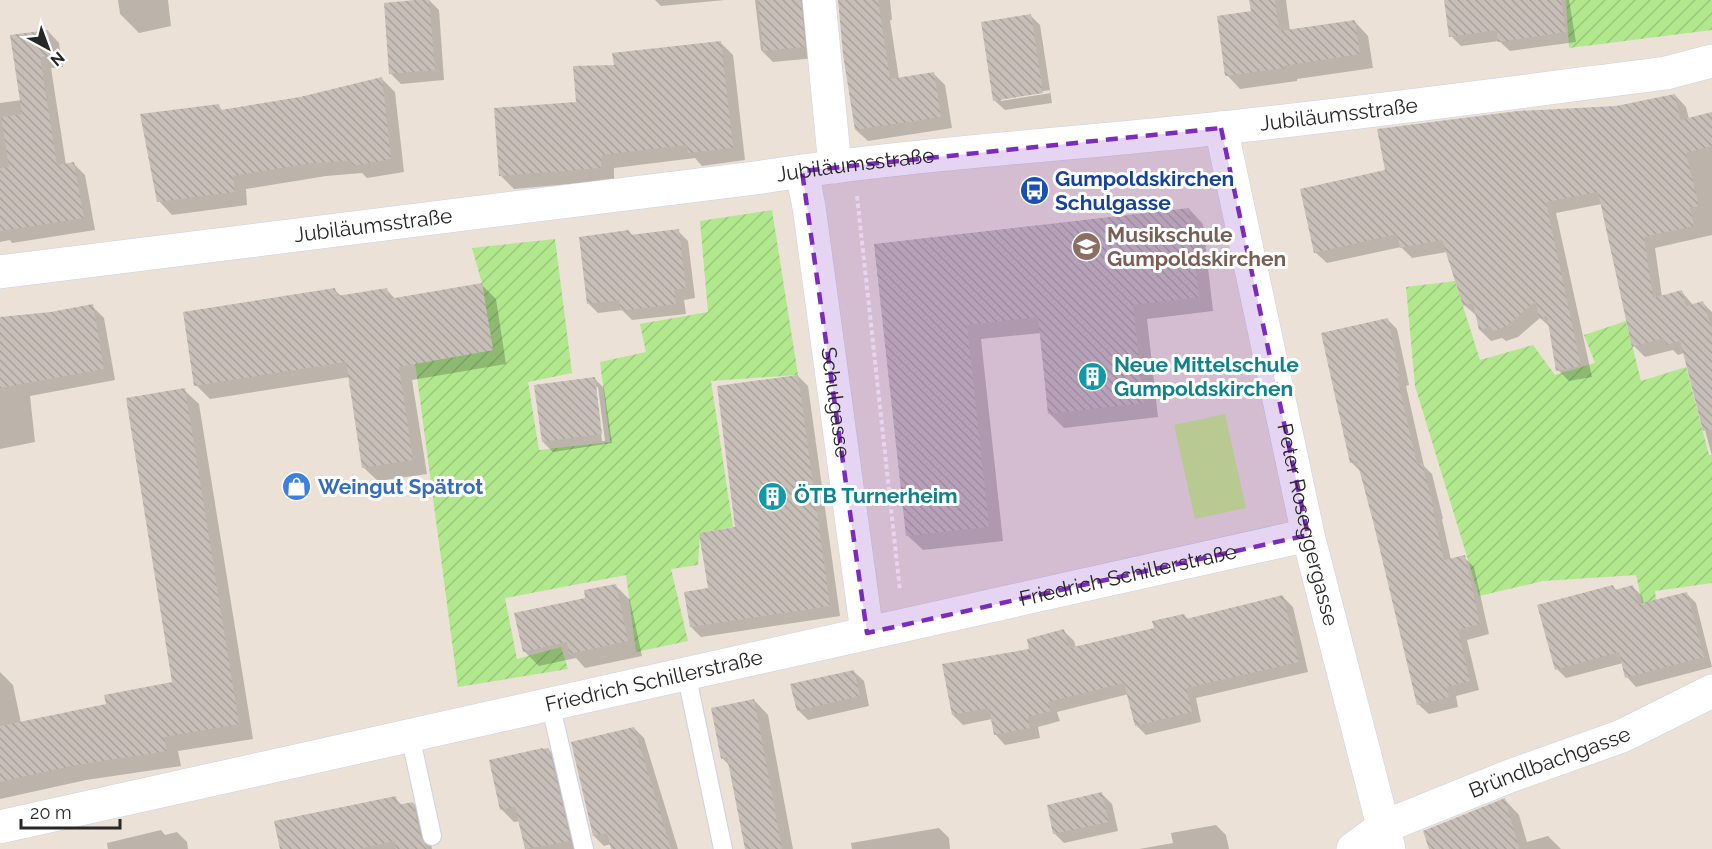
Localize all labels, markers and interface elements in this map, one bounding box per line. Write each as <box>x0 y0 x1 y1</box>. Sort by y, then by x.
north arrow <box>18 18 78 78</box>
text: N <box>47 48 68 70</box>
street label: Jubiläumsstraße <box>1258 92 1419 136</box>
street label: Jubiläumsstraße <box>774 142 935 187</box>
place label: Gumpoldskirchen Schulgasse <box>1055 166 1234 215</box>
bus stop icon: Gumpoldskirchen Schulgasse <box>1018 175 1050 207</box>
street label: Jubiläumsstraße <box>293 203 454 247</box>
place label: Musikschule Gumpoldskirchen <box>1107 222 1286 271</box>
school or university icon: Musikschule Gumpoldskirchen <box>1070 231 1102 263</box>
street label: Schulgasse <box>816 345 856 460</box>
place label: Neue Mittelschule Gumpoldskirchen <box>1114 352 1299 401</box>
building icon: Neue Mittelschule Gumpoldskirchen <box>1077 361 1109 393</box>
street label: Peter Roseggergasse <box>1272 421 1344 629</box>
shop icon: Weingut Spätrot <box>281 471 313 503</box>
place label: Weingut Spätrot <box>318 474 483 499</box>
building icon: ÖTB Turnerheim <box>757 480 789 512</box>
place label: ÖTB Turnerheim <box>794 483 958 508</box>
street label: Friedrich Schillerstraße <box>1017 538 1239 611</box>
street label: Friedrich Schillerstraße <box>543 644 765 717</box>
street label: Bründlbachgasse <box>1465 721 1635 803</box>
scale bar <box>21 792 120 830</box>
text: 20 m <box>30 802 72 823</box>

